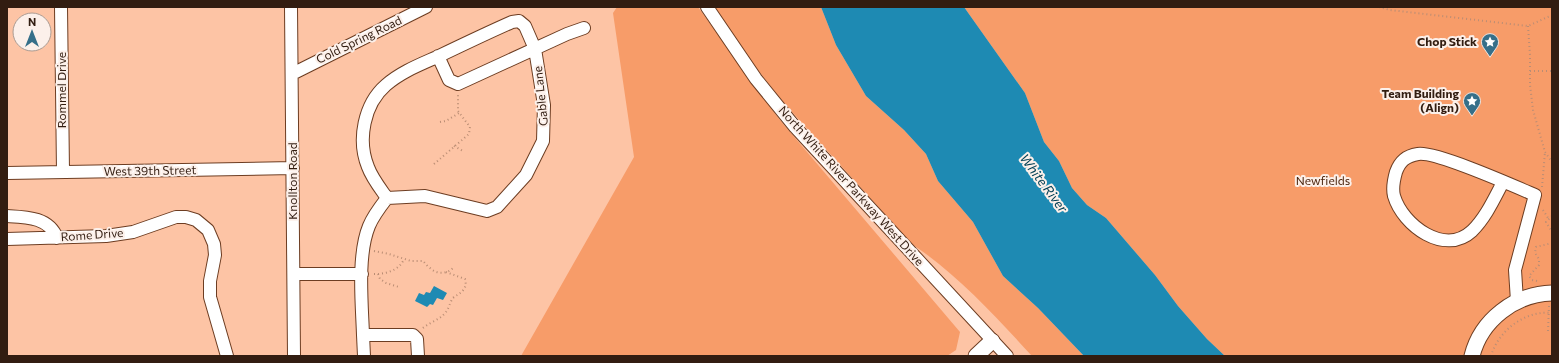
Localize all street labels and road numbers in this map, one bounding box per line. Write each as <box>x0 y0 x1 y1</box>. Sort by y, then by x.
street label: Cold Spring Road <box>314 12 404 66</box>
street label: Rommel Drive <box>54 52 68 128</box>
street label: Gable Lane <box>530 65 550 127</box>
street label: North White River Parkway West Drive <box>776 103 927 268</box>
street label: Knollton Road <box>285 142 299 220</box>
street label: West 39th Street <box>104 162 196 178</box>
street label: Rome Drive <box>60 225 124 243</box>

